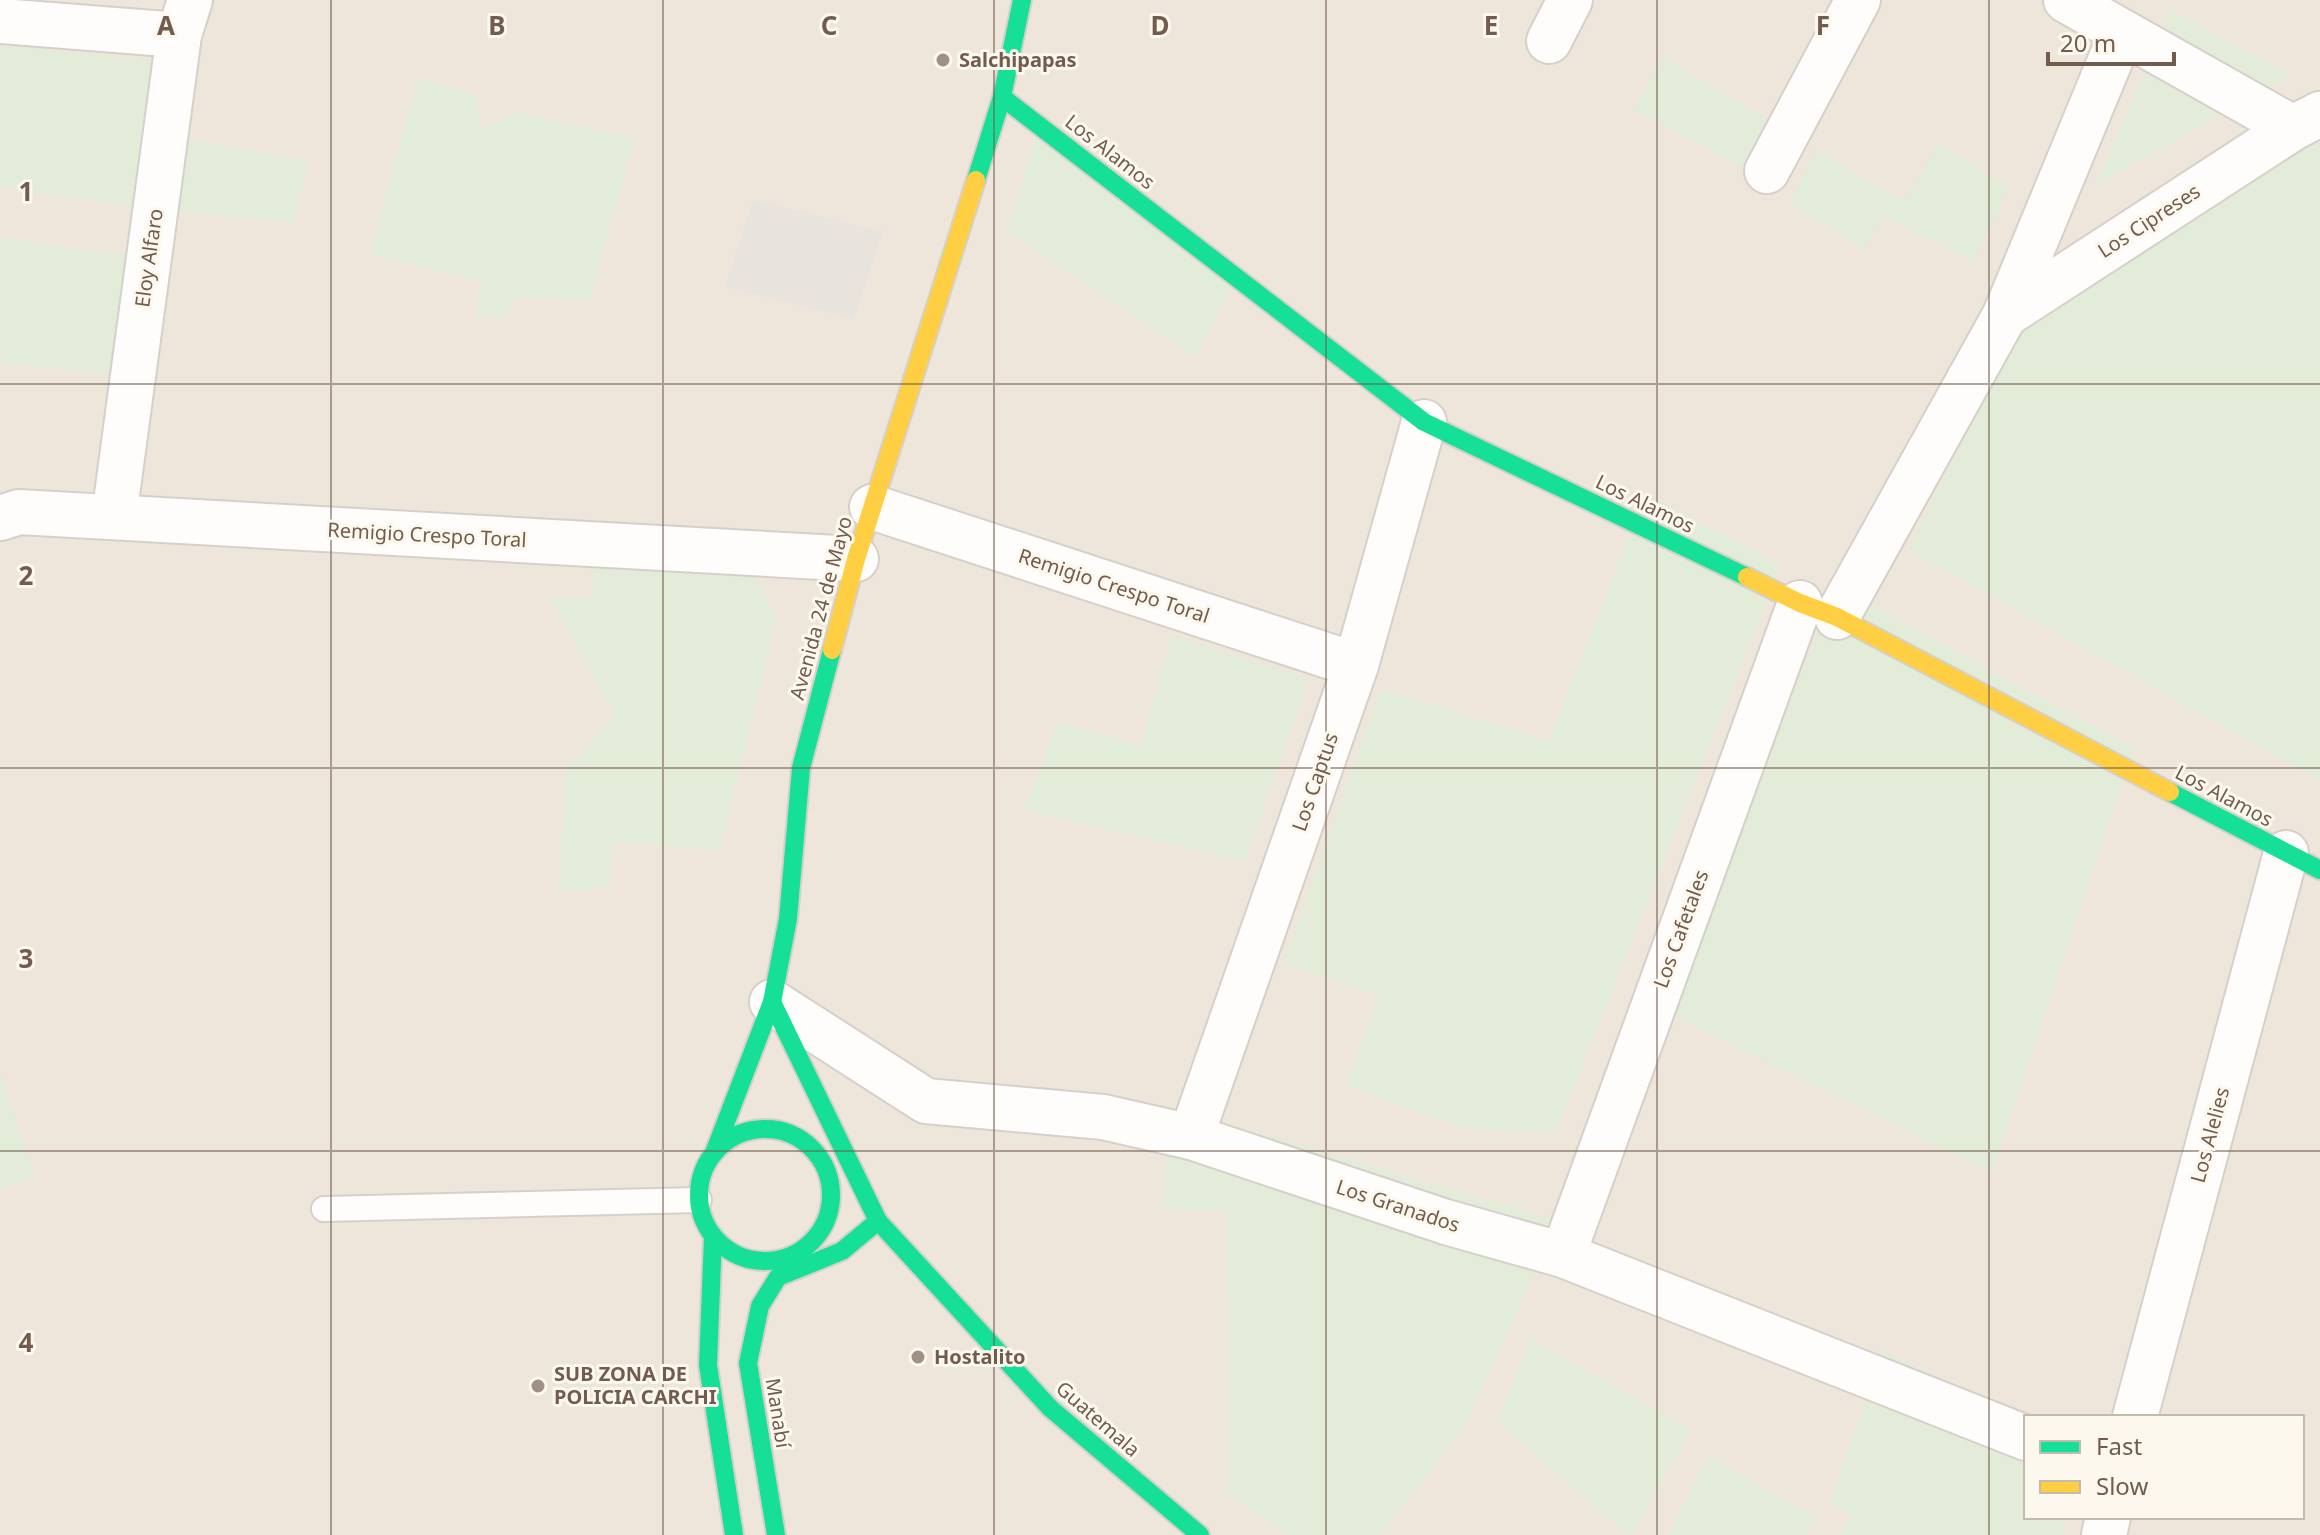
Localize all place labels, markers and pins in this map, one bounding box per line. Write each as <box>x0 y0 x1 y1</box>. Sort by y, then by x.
place label: Salchipapas <box>959 46 1077 73</box>
marker: Salchipapas <box>934 51 952 69</box>
place label: Hostalito <box>934 1343 1026 1370</box>
marker: Hostalito <box>909 1348 927 1366</box>
place label: SUB ZONA DE POLICIA CARCHI <box>554 1360 717 1410</box>
marker: SUB ZONA DE POLICIA CARCHI <box>529 1377 547 1395</box>

